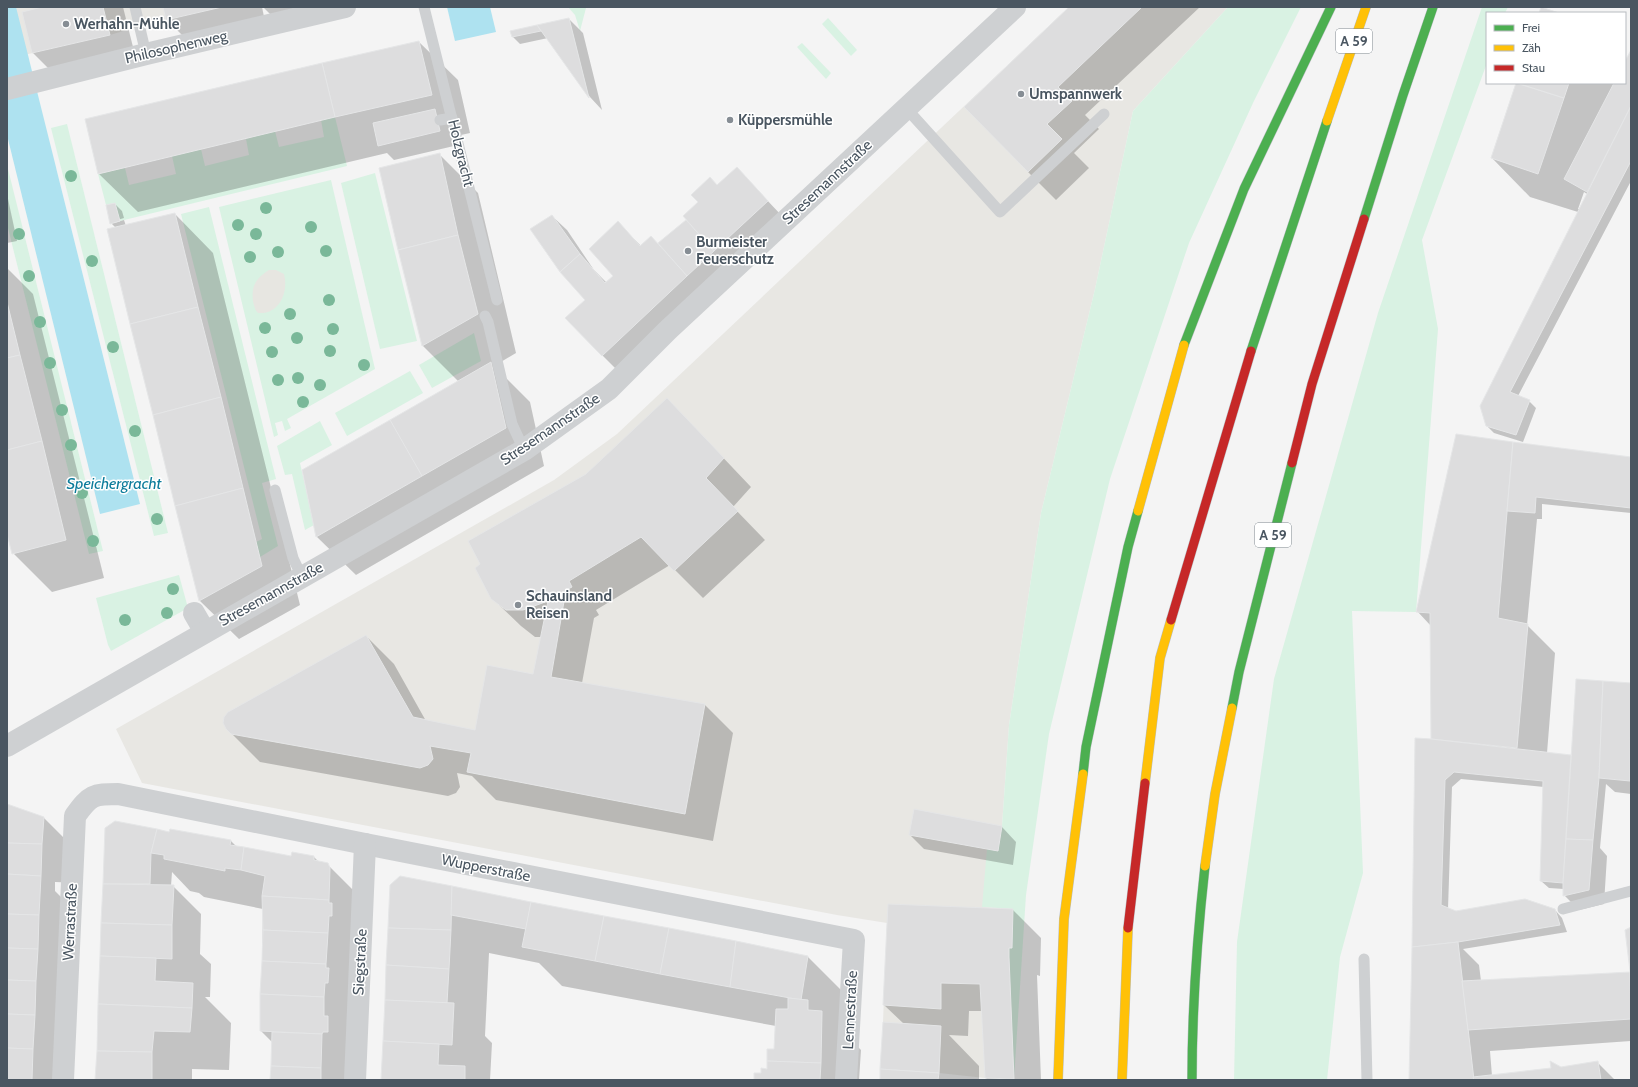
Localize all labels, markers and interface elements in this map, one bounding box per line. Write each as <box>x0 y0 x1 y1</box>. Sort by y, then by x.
legend <box>1486 12 1626 84</box>
place label: Werhahn-Mühle <box>74 15 180 33</box>
marker: Werhahn-Mühle <box>61 19 71 29</box>
text: Frei <box>1522 20 1540 35</box>
street label: Philosophenweg <box>123 26 229 68</box>
road number: A 59 <box>1336 29 1372 53</box>
text: Zäh <box>1522 40 1541 55</box>
text: Stau <box>1522 60 1545 75</box>
place label: Umspannwerk <box>1029 85 1123 103</box>
marker: Umspannwerk <box>1016 89 1026 99</box>
place label: Küppersmühle <box>738 111 833 129</box>
marker: Küppersmühle <box>725 115 735 125</box>
street label: Holzgracht <box>444 118 478 188</box>
street label: Stresemannstraße <box>778 136 876 228</box>
place label: Burmeister Feuerschutz <box>696 233 774 268</box>
marker: Burmeister Feuerschutz <box>683 246 693 256</box>
street label: Stresemannstraße <box>497 389 603 469</box>
water label: Speichergracht <box>67 474 163 493</box>
road number: A 59 <box>1255 523 1291 547</box>
street label: Stresemannstraße <box>216 558 326 630</box>
place label: Schauinsland Reisen <box>526 587 612 622</box>
marker: Schauinsland Reisen <box>513 600 523 610</box>
street label: Wupperstraße <box>440 851 532 885</box>
street label: Werrastraße <box>59 883 81 961</box>
street label: Siegstraße <box>349 928 371 996</box>
street label: Lennestraße <box>839 970 861 1050</box>

